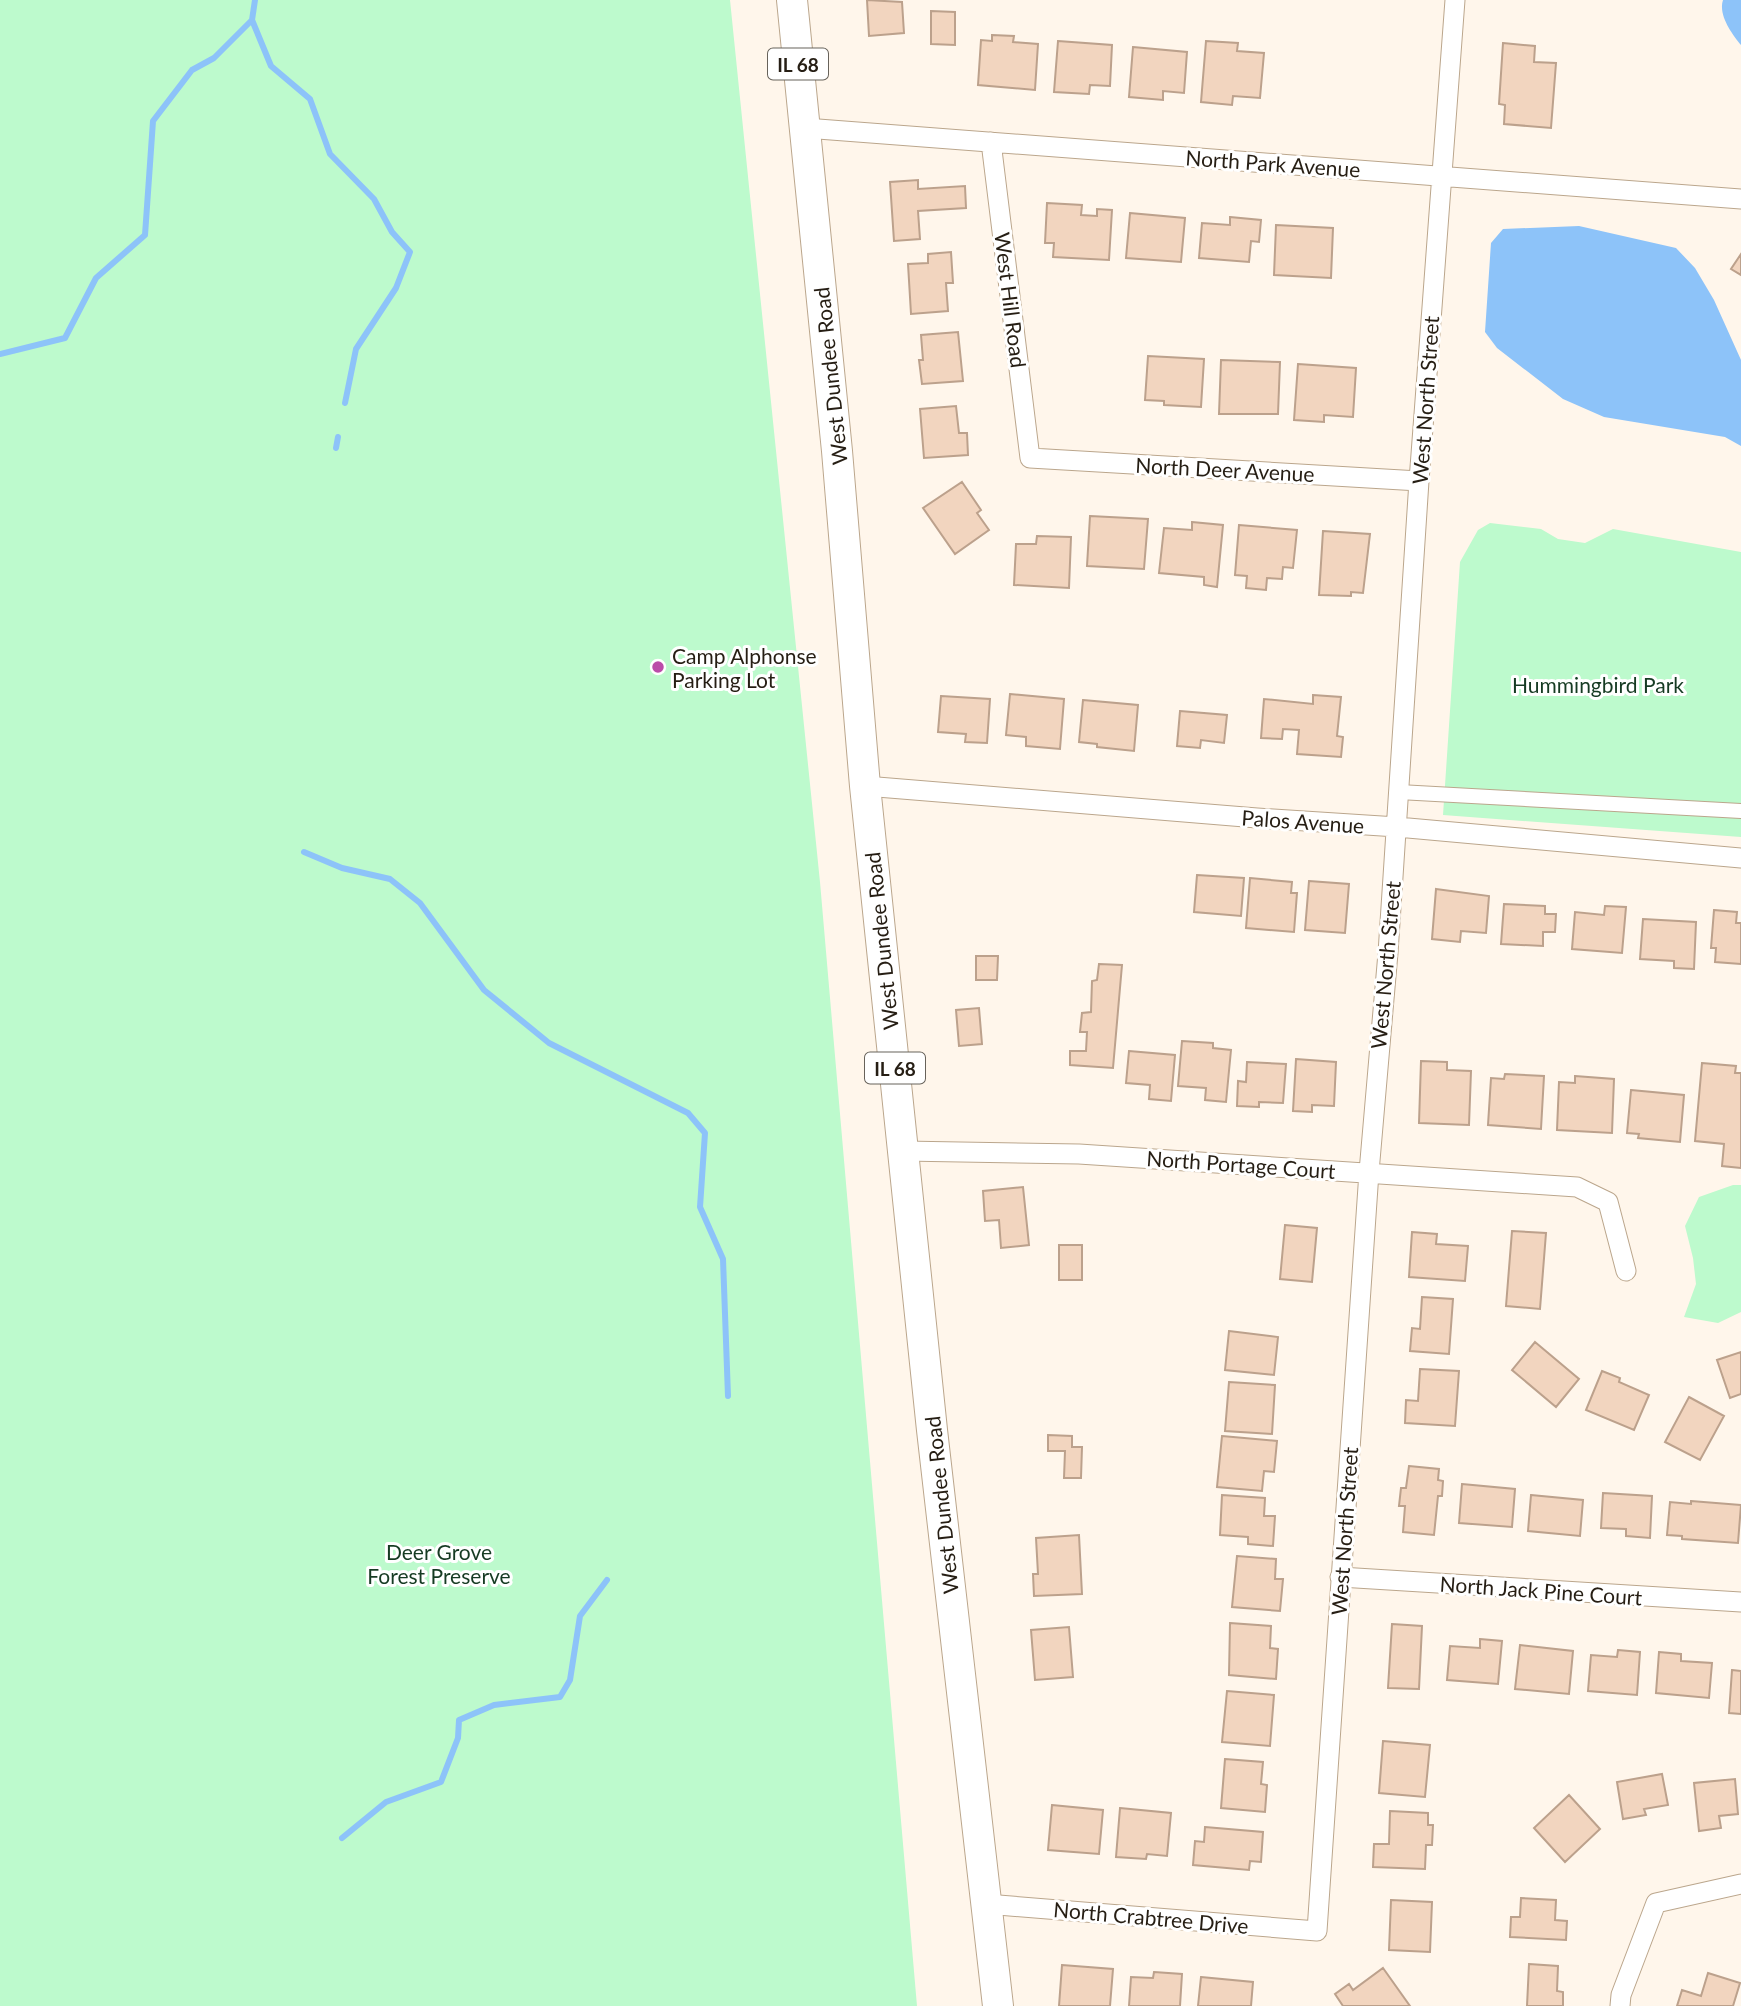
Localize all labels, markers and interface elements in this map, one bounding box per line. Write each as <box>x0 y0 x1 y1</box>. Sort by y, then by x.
road number: IL 68 <box>768 48 828 80</box>
street label: North Park Avenue <box>1185 144 1361 182</box>
street label: West Hill Road <box>990 231 1032 369</box>
street label: West Dundee Road <box>808 286 852 466</box>
street label: West North Street <box>1407 314 1443 485</box>
street label: North Deer Avenue <box>1135 452 1315 486</box>
place label: Camp Alphonse Parking Lot <box>672 643 817 692</box>
marker: Camp Alphonse Parking Lot <box>650 659 666 675</box>
park label: Hummingbird Park <box>1512 672 1684 697</box>
street label: Palos Avenue <box>1241 804 1365 838</box>
street label: West Dundee Road <box>859 851 903 1031</box>
street label: West North Street <box>1365 879 1405 1050</box>
road number: IL 68 <box>865 1052 925 1084</box>
street label: North Portage Court <box>1146 1145 1337 1183</box>
street label: West Dundee Road <box>919 1415 963 1595</box>
street label: West North Street <box>1326 1445 1362 1616</box>
park label: Deer Grove Forest Preserve <box>367 1539 511 1588</box>
street label: North Jack Pine Court <box>1439 1570 1643 1610</box>
street label: North Crabtree Drive <box>1052 1896 1250 1938</box>

